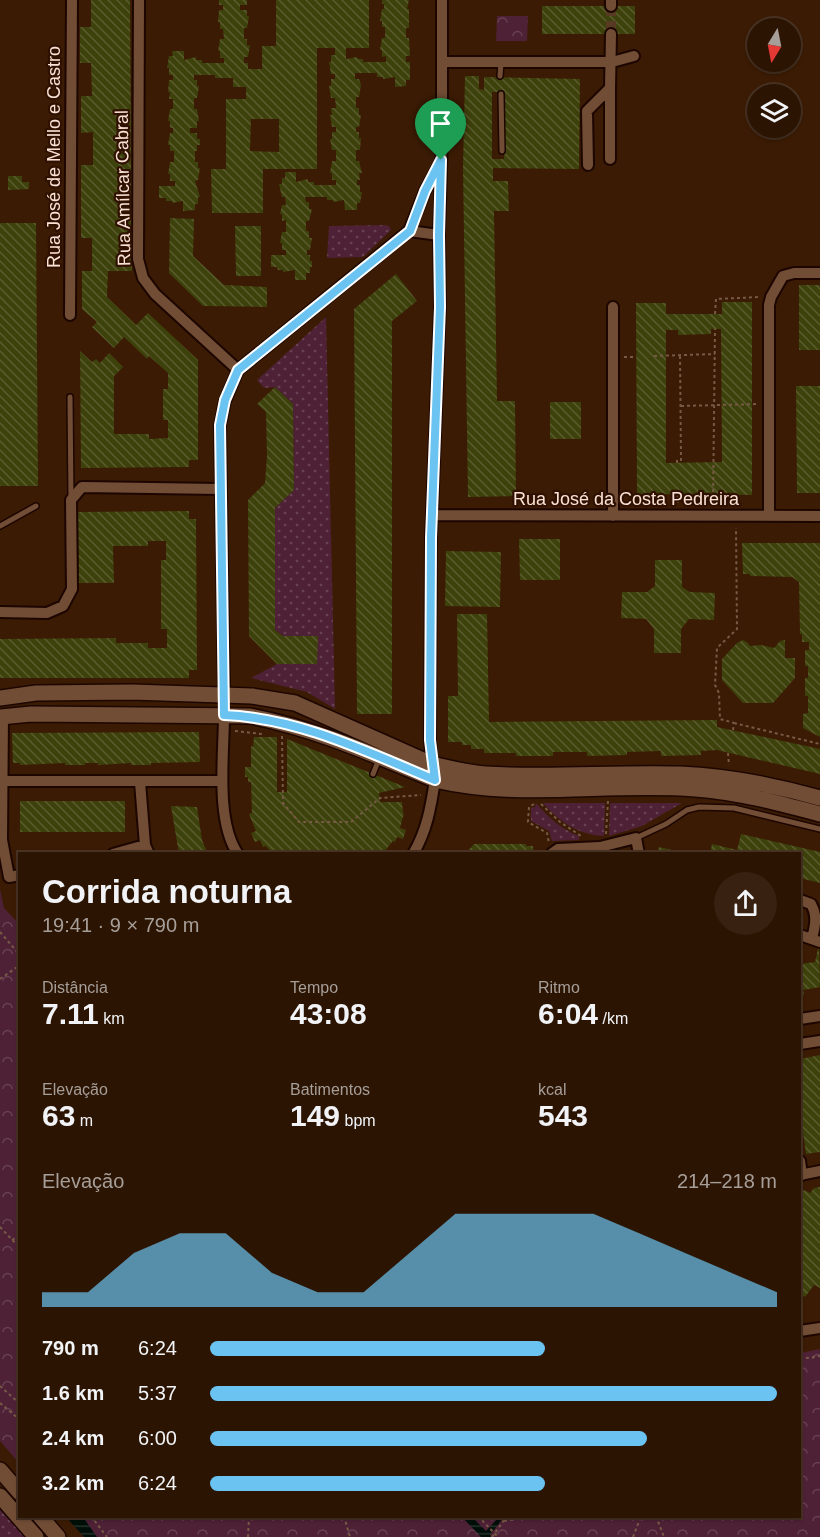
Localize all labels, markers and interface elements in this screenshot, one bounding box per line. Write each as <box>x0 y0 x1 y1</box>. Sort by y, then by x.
north arrow <box>747 18 801 72</box>
map controls <box>747 18 801 138</box>
street label: Rua José de Mello e Castro <box>44 46 64 268</box>
button: layers <box>747 84 801 138</box>
pin <box>415 98 466 160</box>
icon: arrive <box>424 107 457 140</box>
street label: Rua Amílcar Cabral <box>112 110 134 266</box>
street label: Rua José da Costa Pedreira <box>513 489 740 509</box>
button: share <box>714 872 777 935</box>
text: Corrida noturna <box>42 873 291 910</box>
text: 19:41 · 9 × 790 m <box>42 914 199 936</box>
text: Distância <box>42 979 108 996</box>
text: Tempo <box>290 979 338 996</box>
text: Ritmo <box>538 979 580 996</box>
text: 7.11 <box>42 997 99 1030</box>
text: 43:08 <box>290 997 367 1030</box>
text: 6:04 <box>538 997 598 1030</box>
text: km <box>99 1010 125 1027</box>
text: /km <box>598 1010 628 1027</box>
text: Elevação <box>42 1081 108 1098</box>
text: Batimentos <box>290 1081 370 1098</box>
text: kcal <box>538 1081 566 1098</box>
text: 63 <box>42 1099 75 1132</box>
text: 149 <box>290 1099 340 1132</box>
text: 543 <box>538 1099 588 1132</box>
text: m <box>75 1112 93 1129</box>
text: bpm <box>340 1112 376 1129</box>
text: Elevação <box>42 1170 124 1192</box>
text: 214–218 m <box>677 1170 777 1192</box>
text: 790 m <box>42 1337 99 1359</box>
text: 6:24 <box>138 1337 177 1359</box>
text: 1.6 km <box>42 1382 104 1404</box>
text: 5:37 <box>138 1382 177 1404</box>
text: 2.4 km <box>42 1427 104 1449</box>
text: 6:00 <box>138 1427 177 1449</box>
text: 3.2 km <box>42 1472 104 1494</box>
text: 6:24 <box>138 1472 177 1494</box>

